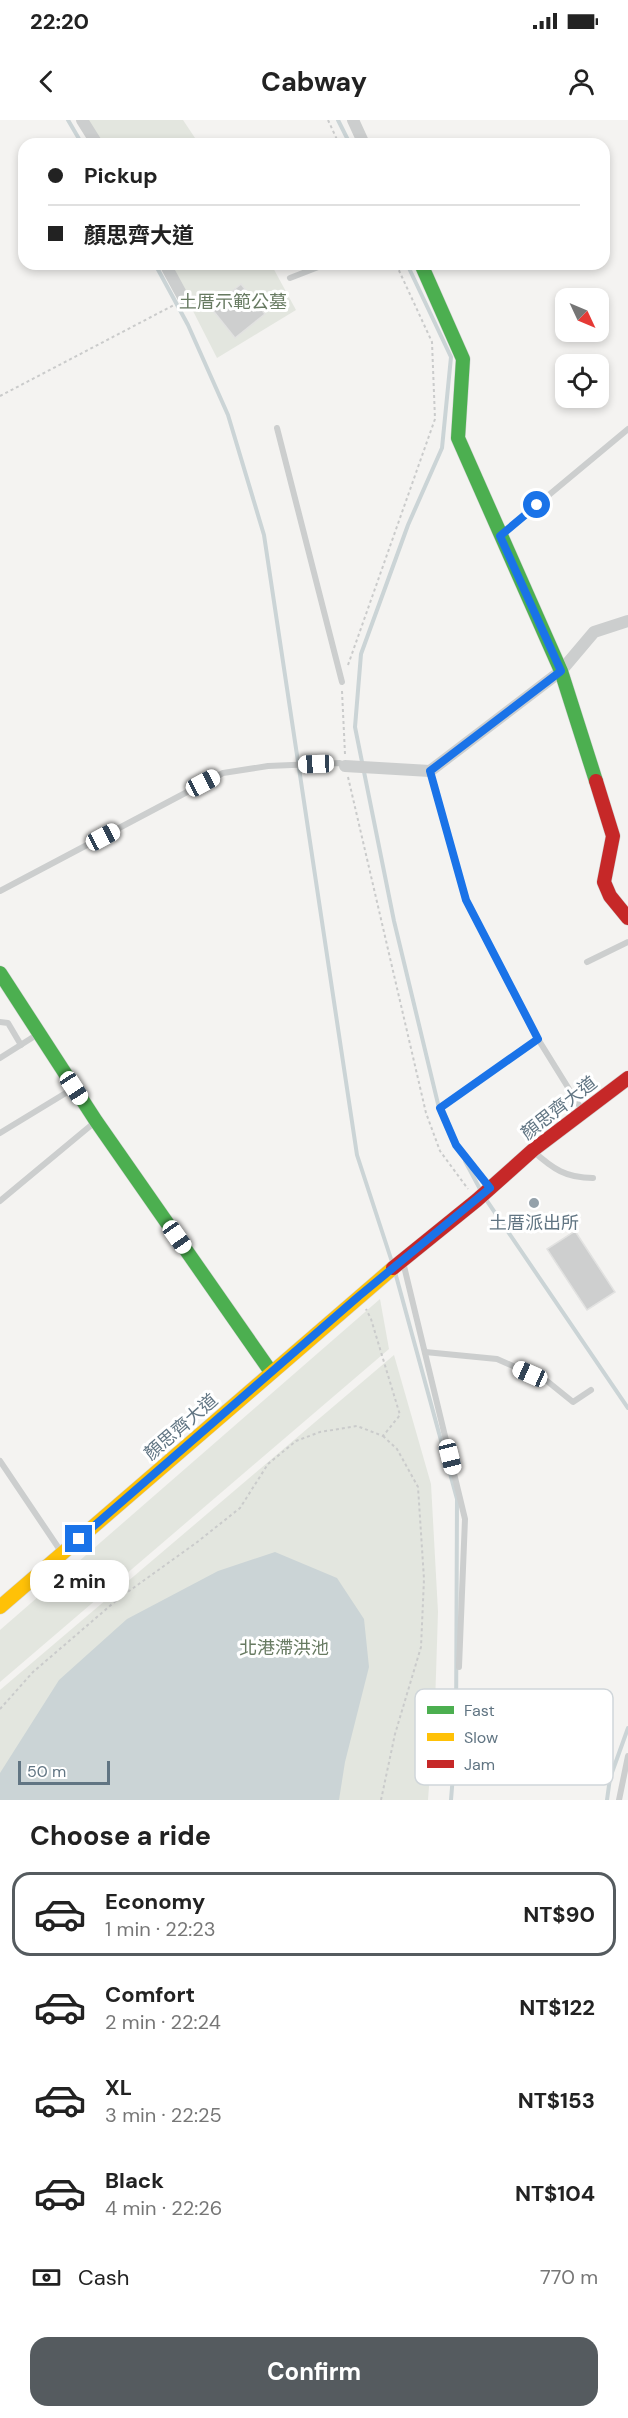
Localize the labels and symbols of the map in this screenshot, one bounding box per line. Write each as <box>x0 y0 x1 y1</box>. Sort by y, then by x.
north arrow <box>555 288 609 342</box>
park label: 土厝示範公墓 <box>179 290 287 314</box>
route start <box>523 491 550 518</box>
car <box>298 754 334 774</box>
car <box>183 767 223 799</box>
car <box>83 821 123 853</box>
car <box>57 1068 91 1108</box>
street label: 顏思齊大道 <box>516 1071 602 1145</box>
marker: 土厝派出所 <box>527 1196 541 1210</box>
place label: 土厝派出所 <box>489 1211 579 1235</box>
car <box>159 1217 195 1257</box>
car <box>510 1358 550 1390</box>
street label: 顏思齊大道 <box>139 1388 223 1466</box>
car <box>437 1437 463 1477</box>
route end <box>65 1525 92 1552</box>
callout: 2 min <box>29 1560 128 1602</box>
park label: 北港滯洪池 <box>239 1636 329 1660</box>
legend <box>415 1689 613 1785</box>
text: Fast <box>464 1700 495 1721</box>
text: Slow <box>464 1727 498 1748</box>
text: Jam <box>464 1754 495 1775</box>
scale bar <box>18 1758 110 1786</box>

